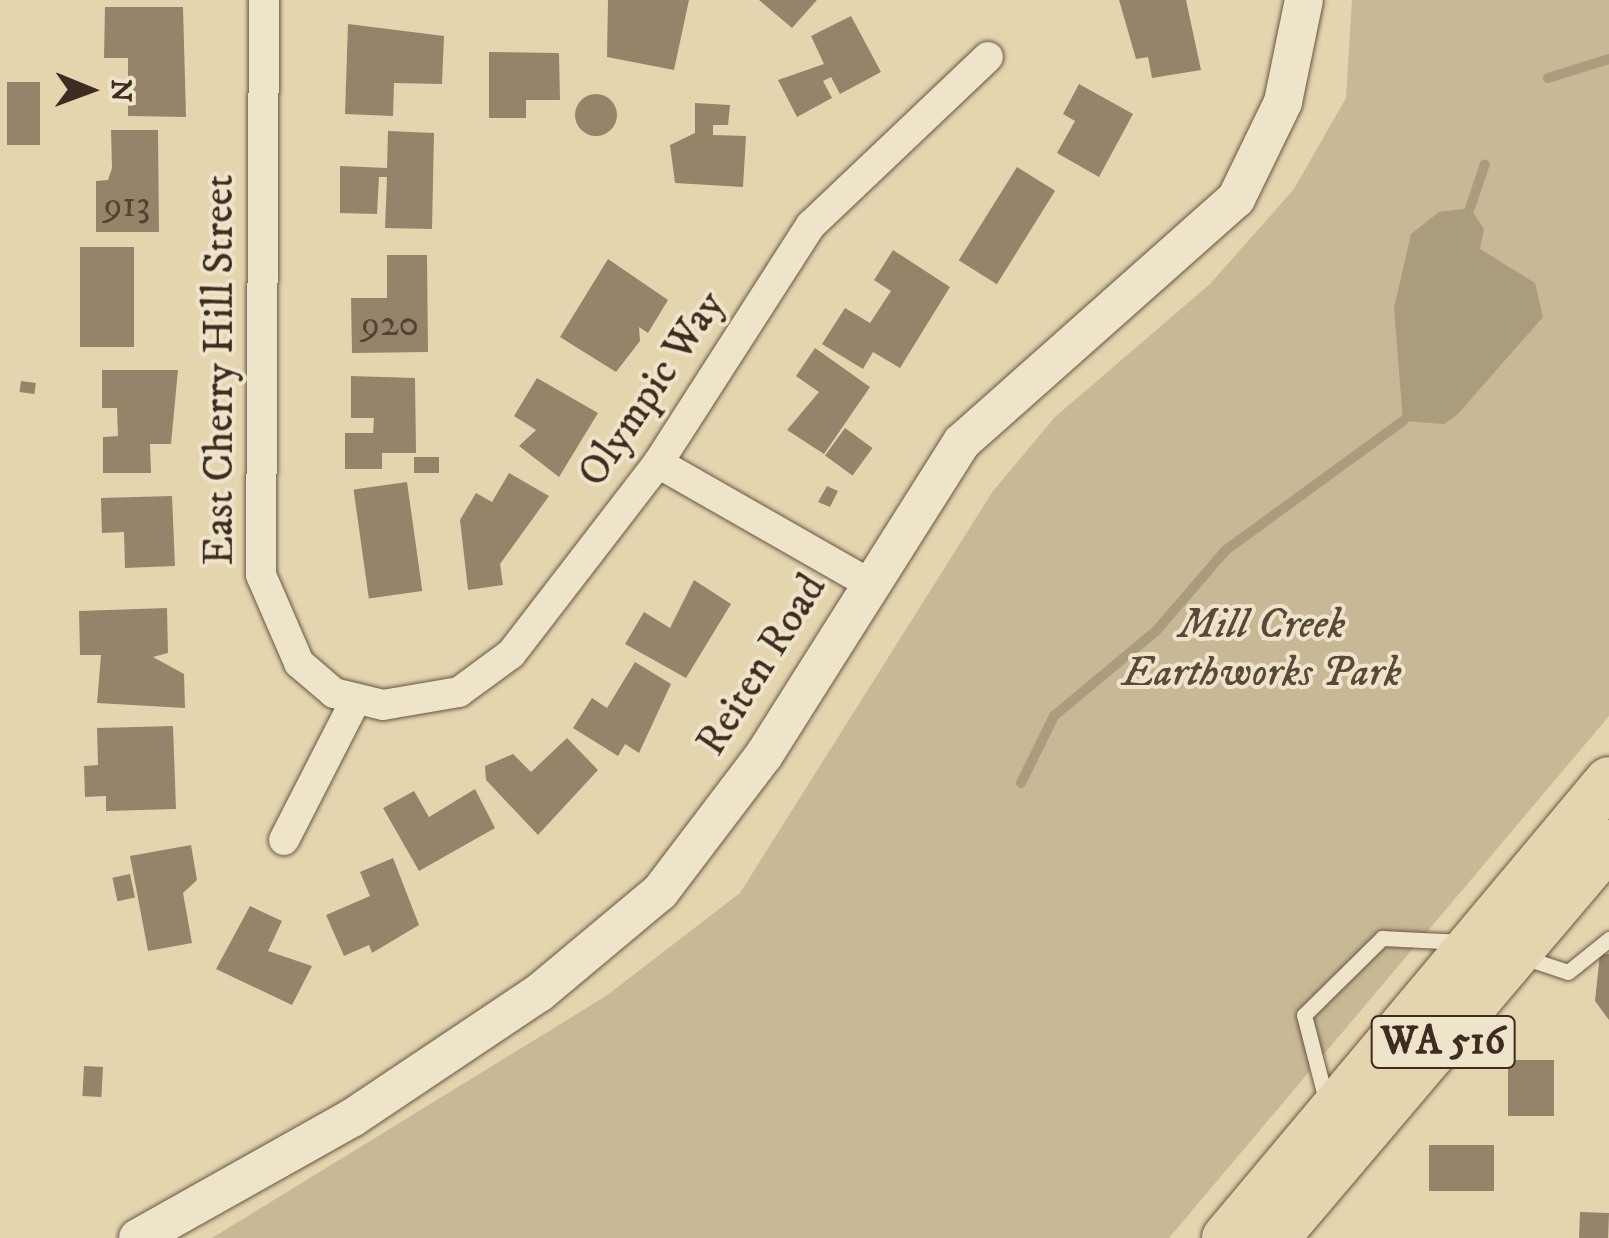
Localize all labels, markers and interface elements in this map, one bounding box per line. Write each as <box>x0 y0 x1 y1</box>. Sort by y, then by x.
north arrow <box>40 40 140 140</box>
text: N <box>103 79 138 102</box>
street label: East Cherry Hill Street <box>195 174 245 566</box>
house number: 913 <box>104 183 150 229</box>
street label: Olympic Way <box>568 281 736 497</box>
house number: 920 <box>361 302 419 348</box>
street label: Reiten Road <box>686 565 838 765</box>
park label: Mill Creek Earthworks Park <box>1122 600 1402 698</box>
road number: WA 516 <box>1370 1007 1516 1077</box>

